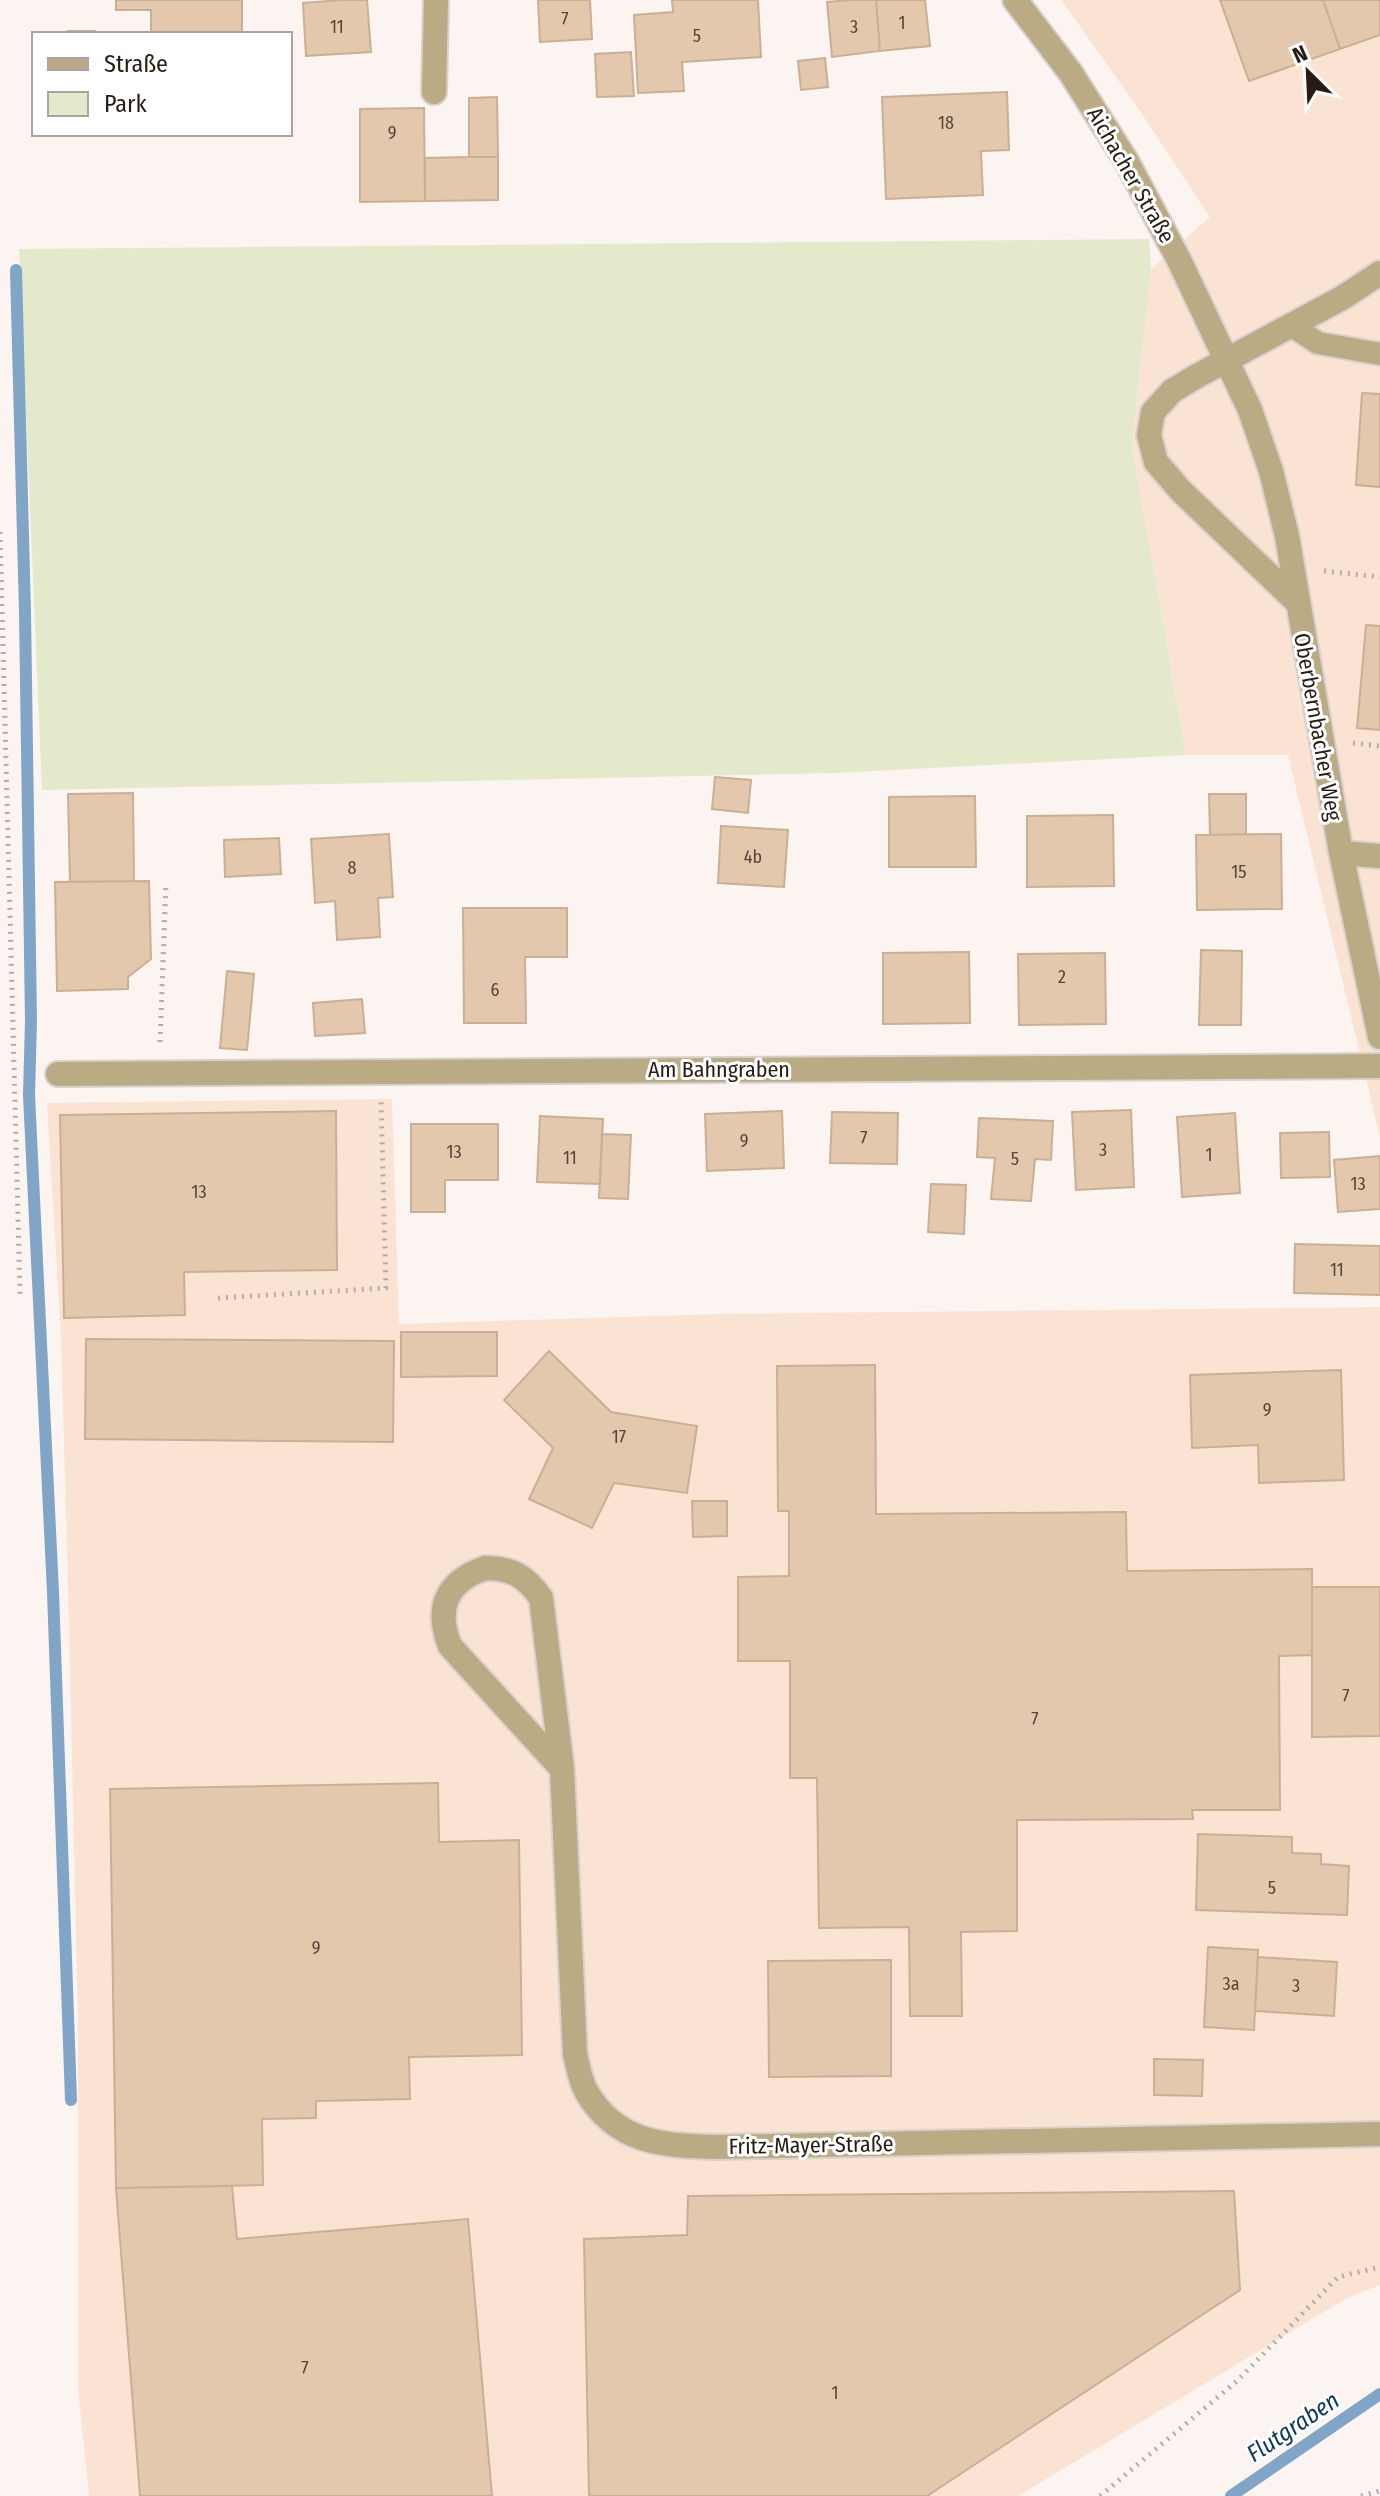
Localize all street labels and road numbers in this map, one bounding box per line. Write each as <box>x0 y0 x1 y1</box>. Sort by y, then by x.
street label: Aichacher Straße <box>1081 102 1181 248</box>
street label: Oberbernbacher Weg <box>1288 631 1348 824</box>
street label: Am Bahngraben <box>648 1056 790 1083</box>
street label: Fritz-Mayer-Straße <box>728 2130 894 2160</box>

